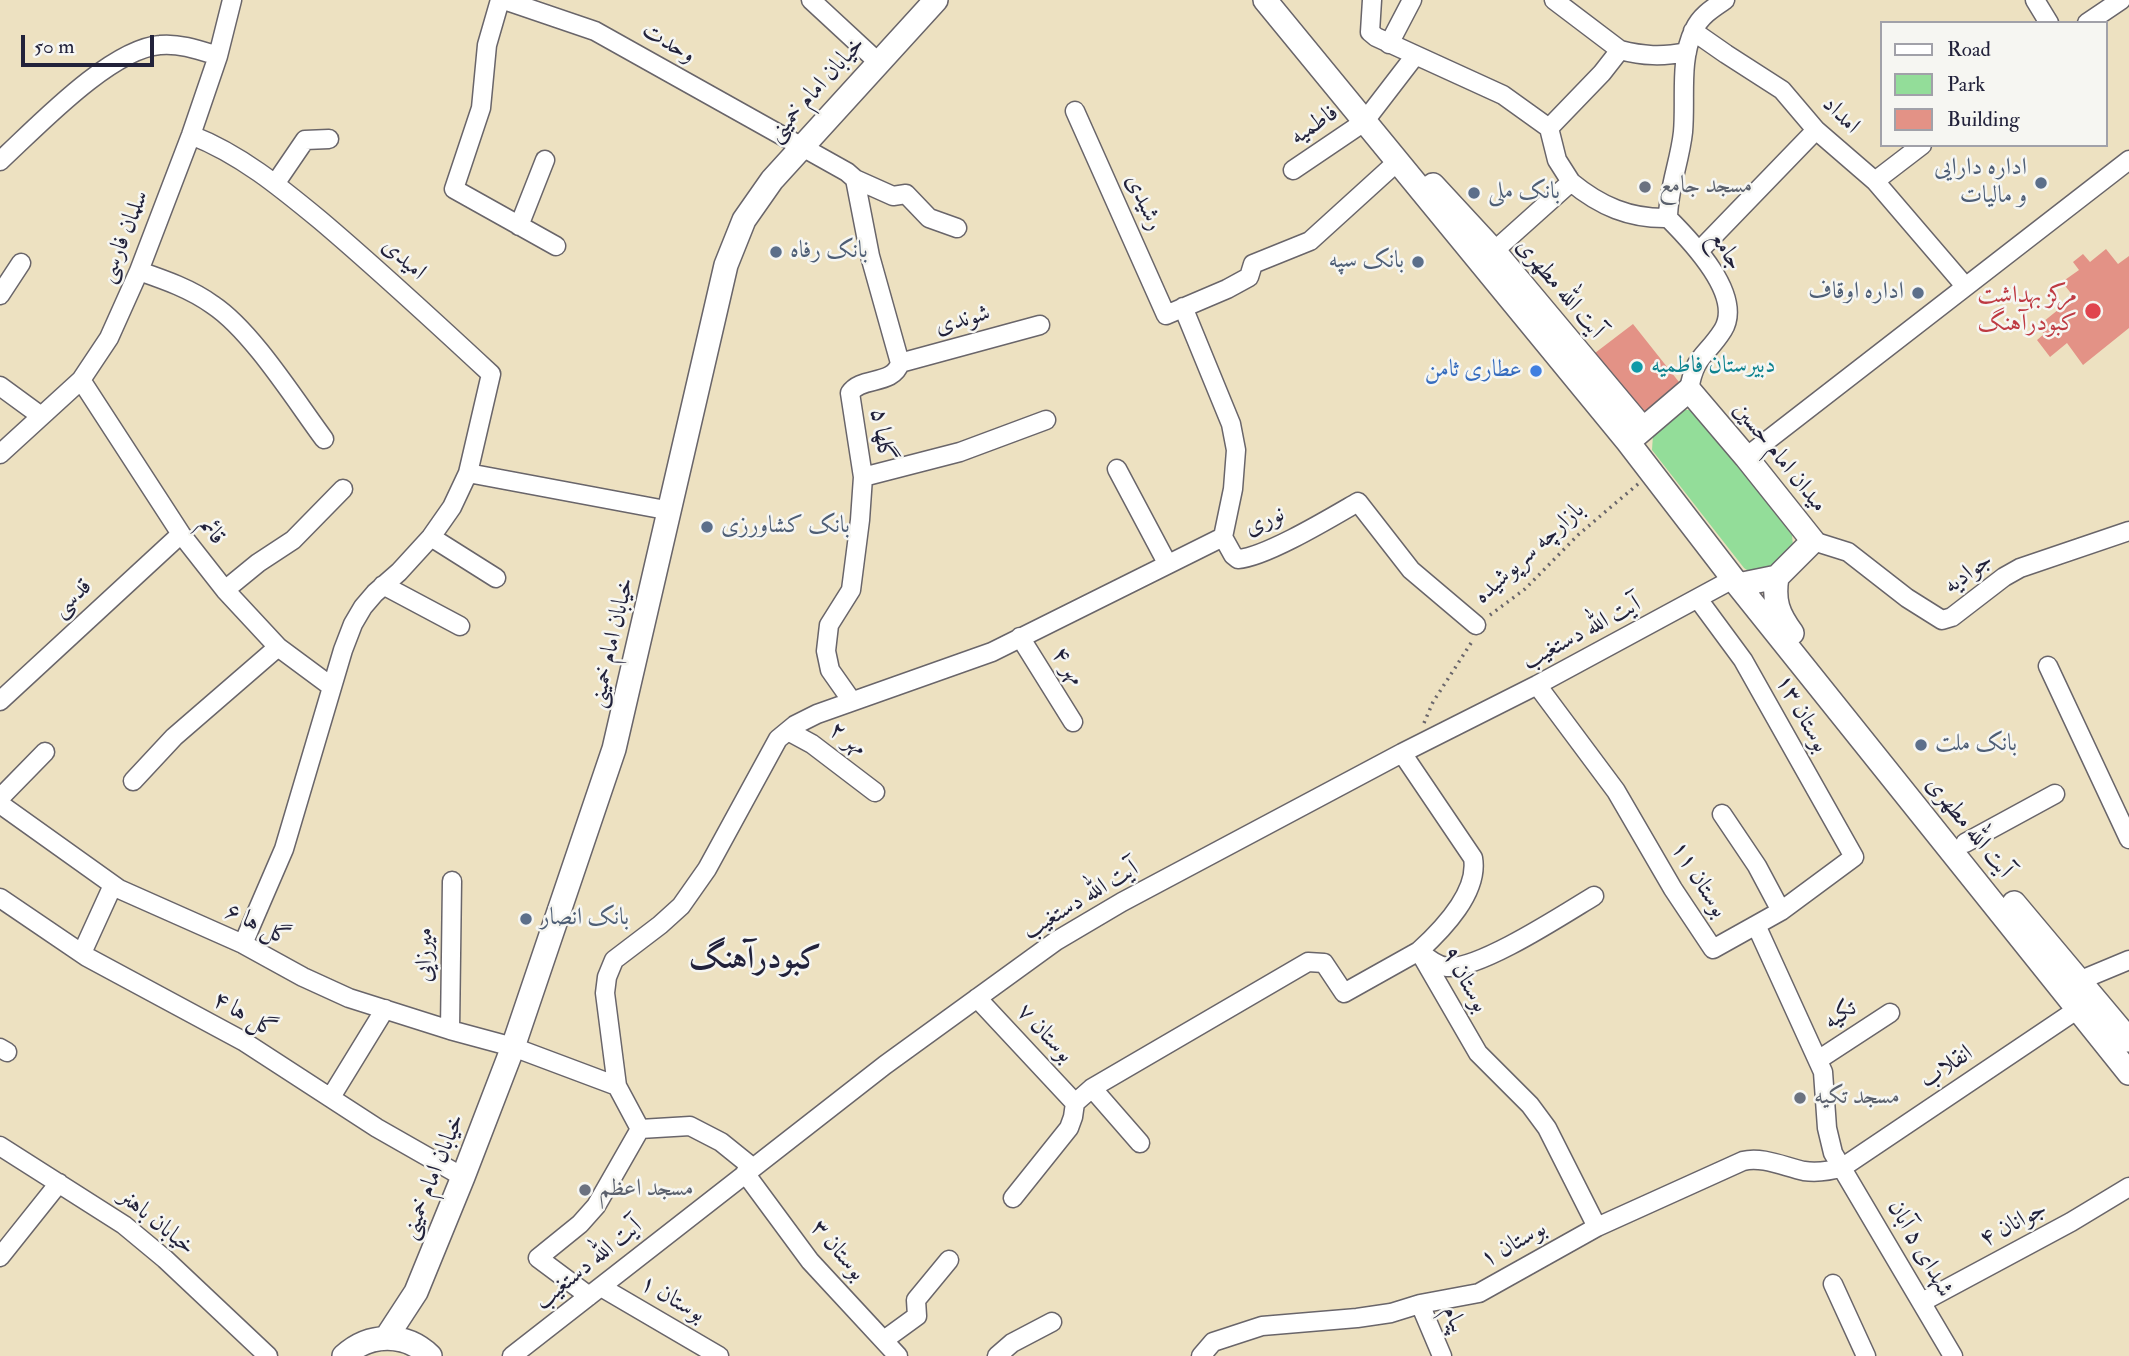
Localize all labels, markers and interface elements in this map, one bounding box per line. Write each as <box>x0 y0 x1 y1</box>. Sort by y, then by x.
street label: وحدت <box>636 17 700 71</box>
scale bar <box>24 21 158 65</box>
legend <box>1881 21 2108 147</box>
street label: خیابان امام خمینی <box>762 31 872 149</box>
text: 50 m <box>34 33 75 60</box>
text: Road <box>1947 36 1991 63</box>
text: Park <box>1947 71 1985 98</box>
street label: امداد <box>1815 91 1865 141</box>
street label: فاطمیه <box>1285 99 1345 153</box>
text: Building <box>1947 106 2020 133</box>
place label: اداره دارایی و مالیات <box>1934 155 2027 211</box>
street label: رشیدی <box>1118 170 1168 236</box>
place label: مسجد جامع <box>1659 173 1752 201</box>
marker: اداره دارایی و مالیات <box>2033 175 2049 191</box>
place label: بانک ملی <box>1488 179 1560 207</box>
marker: مسجد جامع <box>1637 179 1653 195</box>
marker: بانک ملی <box>1466 185 1482 201</box>
street label: سلمان فارسی <box>93 187 157 287</box>
street label: جامع <box>1702 226 1748 276</box>
street label: امیدی <box>375 233 431 287</box>
street label: آیت الله مطهری <box>1509 233 1609 345</box>
place label: بانک رفاه <box>790 238 868 266</box>
marker: بانک رفاه <box>768 244 784 260</box>
place label: بانک سپه <box>1329 248 1404 276</box>
marker: بانک سپه <box>1410 254 1426 270</box>
place label: اداره اوقاف <box>1808 279 1904 307</box>
place label: مرکز بهداشت کبودرآهنگ <box>1977 283 2077 339</box>
marker: اداره اوقاف <box>1910 285 1926 301</box>
street label: شوندی <box>932 300 994 342</box>
marker: مرکز بهداشت کبودرآهنگ <box>2083 301 2103 321</box>
place label: دبیرستان فاطمیه <box>1651 353 1776 381</box>
place label: عطاری ثامن <box>1425 357 1522 385</box>
marker: دبیرستان فاطمیه <box>1629 359 1645 375</box>
marker: عطاری ثامن <box>1528 363 1544 379</box>
street label: میدان امام حسین <box>1726 397 1832 519</box>
street label: گلها ۵ <box>863 407 899 463</box>
street label: بازارچه سرپوشیده <box>1469 497 1591 611</box>
street label: نوری <box>1241 501 1289 543</box>
street label: قائم <box>191 513 231 551</box>
place label: بانک کشاورزی <box>721 513 850 541</box>
marker: بانک کشاورزی <box>699 519 715 535</box>
street label: جوادیه <box>1939 547 1999 601</box>
street label: قدسی <box>47 573 99 625</box>
street label: خیابان امام خمینی <box>584 575 642 711</box>
street label: آیت الله دستغیب <box>1518 591 1646 677</box>
street label: مهر ۴ <box>1044 642 1090 692</box>
street label: بوستان ۱۳ <box>1768 670 1834 758</box>
street label: مهر ۲ <box>822 716 872 764</box>
place label: بانک ملت <box>1935 731 2017 759</box>
marker: بانک ملت <box>1913 737 1929 753</box>
street label: آیت الله مطهری <box>1918 771 2018 885</box>
street label: بوستان ۱۱ <box>1663 836 1733 924</box>
street label: آیت الله دستغیب <box>1018 855 1144 947</box>
street label: گل ها ۶ <box>220 898 294 954</box>
place label: بانک انصار <box>540 905 629 933</box>
marker: بانک انصار <box>518 911 534 927</box>
street label: میرزایی <box>411 927 441 983</box>
district label: کبودرآهنگ <box>689 942 821 980</box>
street label: بوستان ۹ <box>1434 942 1494 1018</box>
street label: گل ها ۴ <box>207 986 281 1046</box>
street label: تکیه <box>1819 995 1863 1037</box>
street label: بوستان ۷ <box>1009 998 1079 1070</box>
street label: انقلاب <box>1915 1040 1979 1096</box>
place label: مسجد تکیه <box>1814 1084 1900 1112</box>
marker: مسجد تکیه <box>1792 1090 1808 1106</box>
street label: خیابان امام خمینی <box>396 1110 472 1244</box>
place label: مسجد اعظم <box>599 1176 694 1204</box>
marker: مسجد اعظم <box>577 1182 593 1198</box>
street label: خیابان باهنر <box>112 1183 200 1263</box>
street label: شهدای ۵ آبان <box>1880 1195 1958 1303</box>
street label: جوانان ۴ <box>1975 1195 2053 1255</box>
street label: آیت الله دستغیب <box>529 1213 649 1317</box>
street label: بوستان ۳ <box>803 1215 871 1287</box>
street label: بوستان ۱ <box>1476 1215 1552 1275</box>
street label: بوستان ۱ <box>634 1270 710 1330</box>
street label: پیام <box>1434 1302 1472 1338</box>

